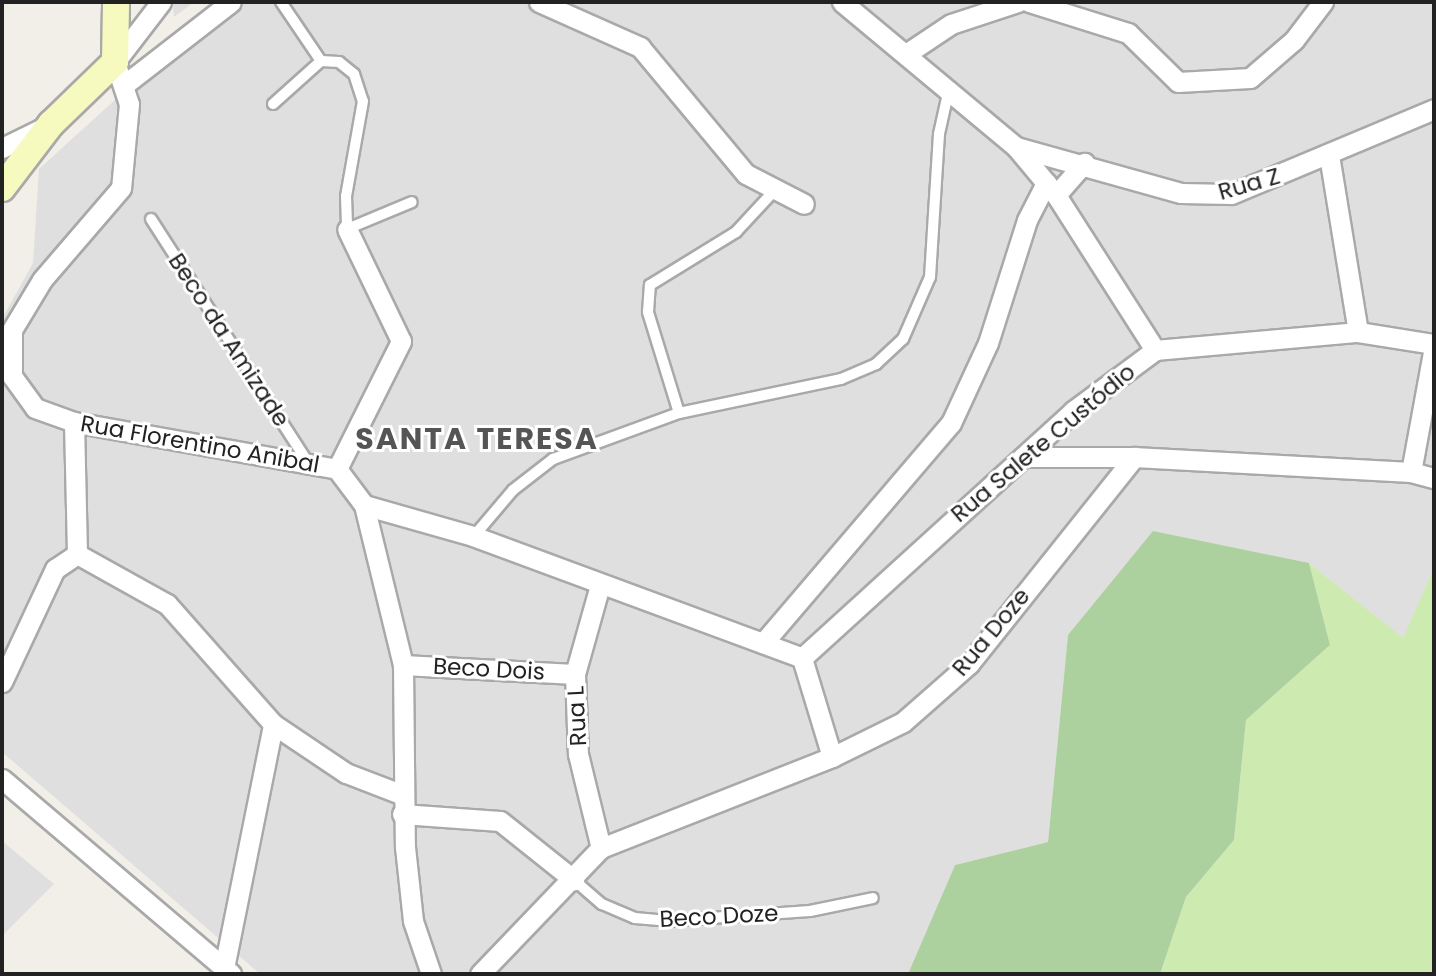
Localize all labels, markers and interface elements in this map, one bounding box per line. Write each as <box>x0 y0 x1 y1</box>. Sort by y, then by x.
street label: Rua Z <box>1215 162 1283 206</box>
street label: Beco da Amizade <box>163 248 295 432</box>
street label: Rua Salete Custódio <box>945 358 1141 528</box>
street label: Rua Florentino Anibal <box>78 409 322 479</box>
district label: SANTA TERESA <box>357 421 597 457</box>
street label: Rua Doze <box>946 582 1036 682</box>
street label: Beco Dois <box>432 652 546 686</box>
street label: Rua L <box>562 685 592 747</box>
street label: Beco Doze <box>659 899 779 933</box>

